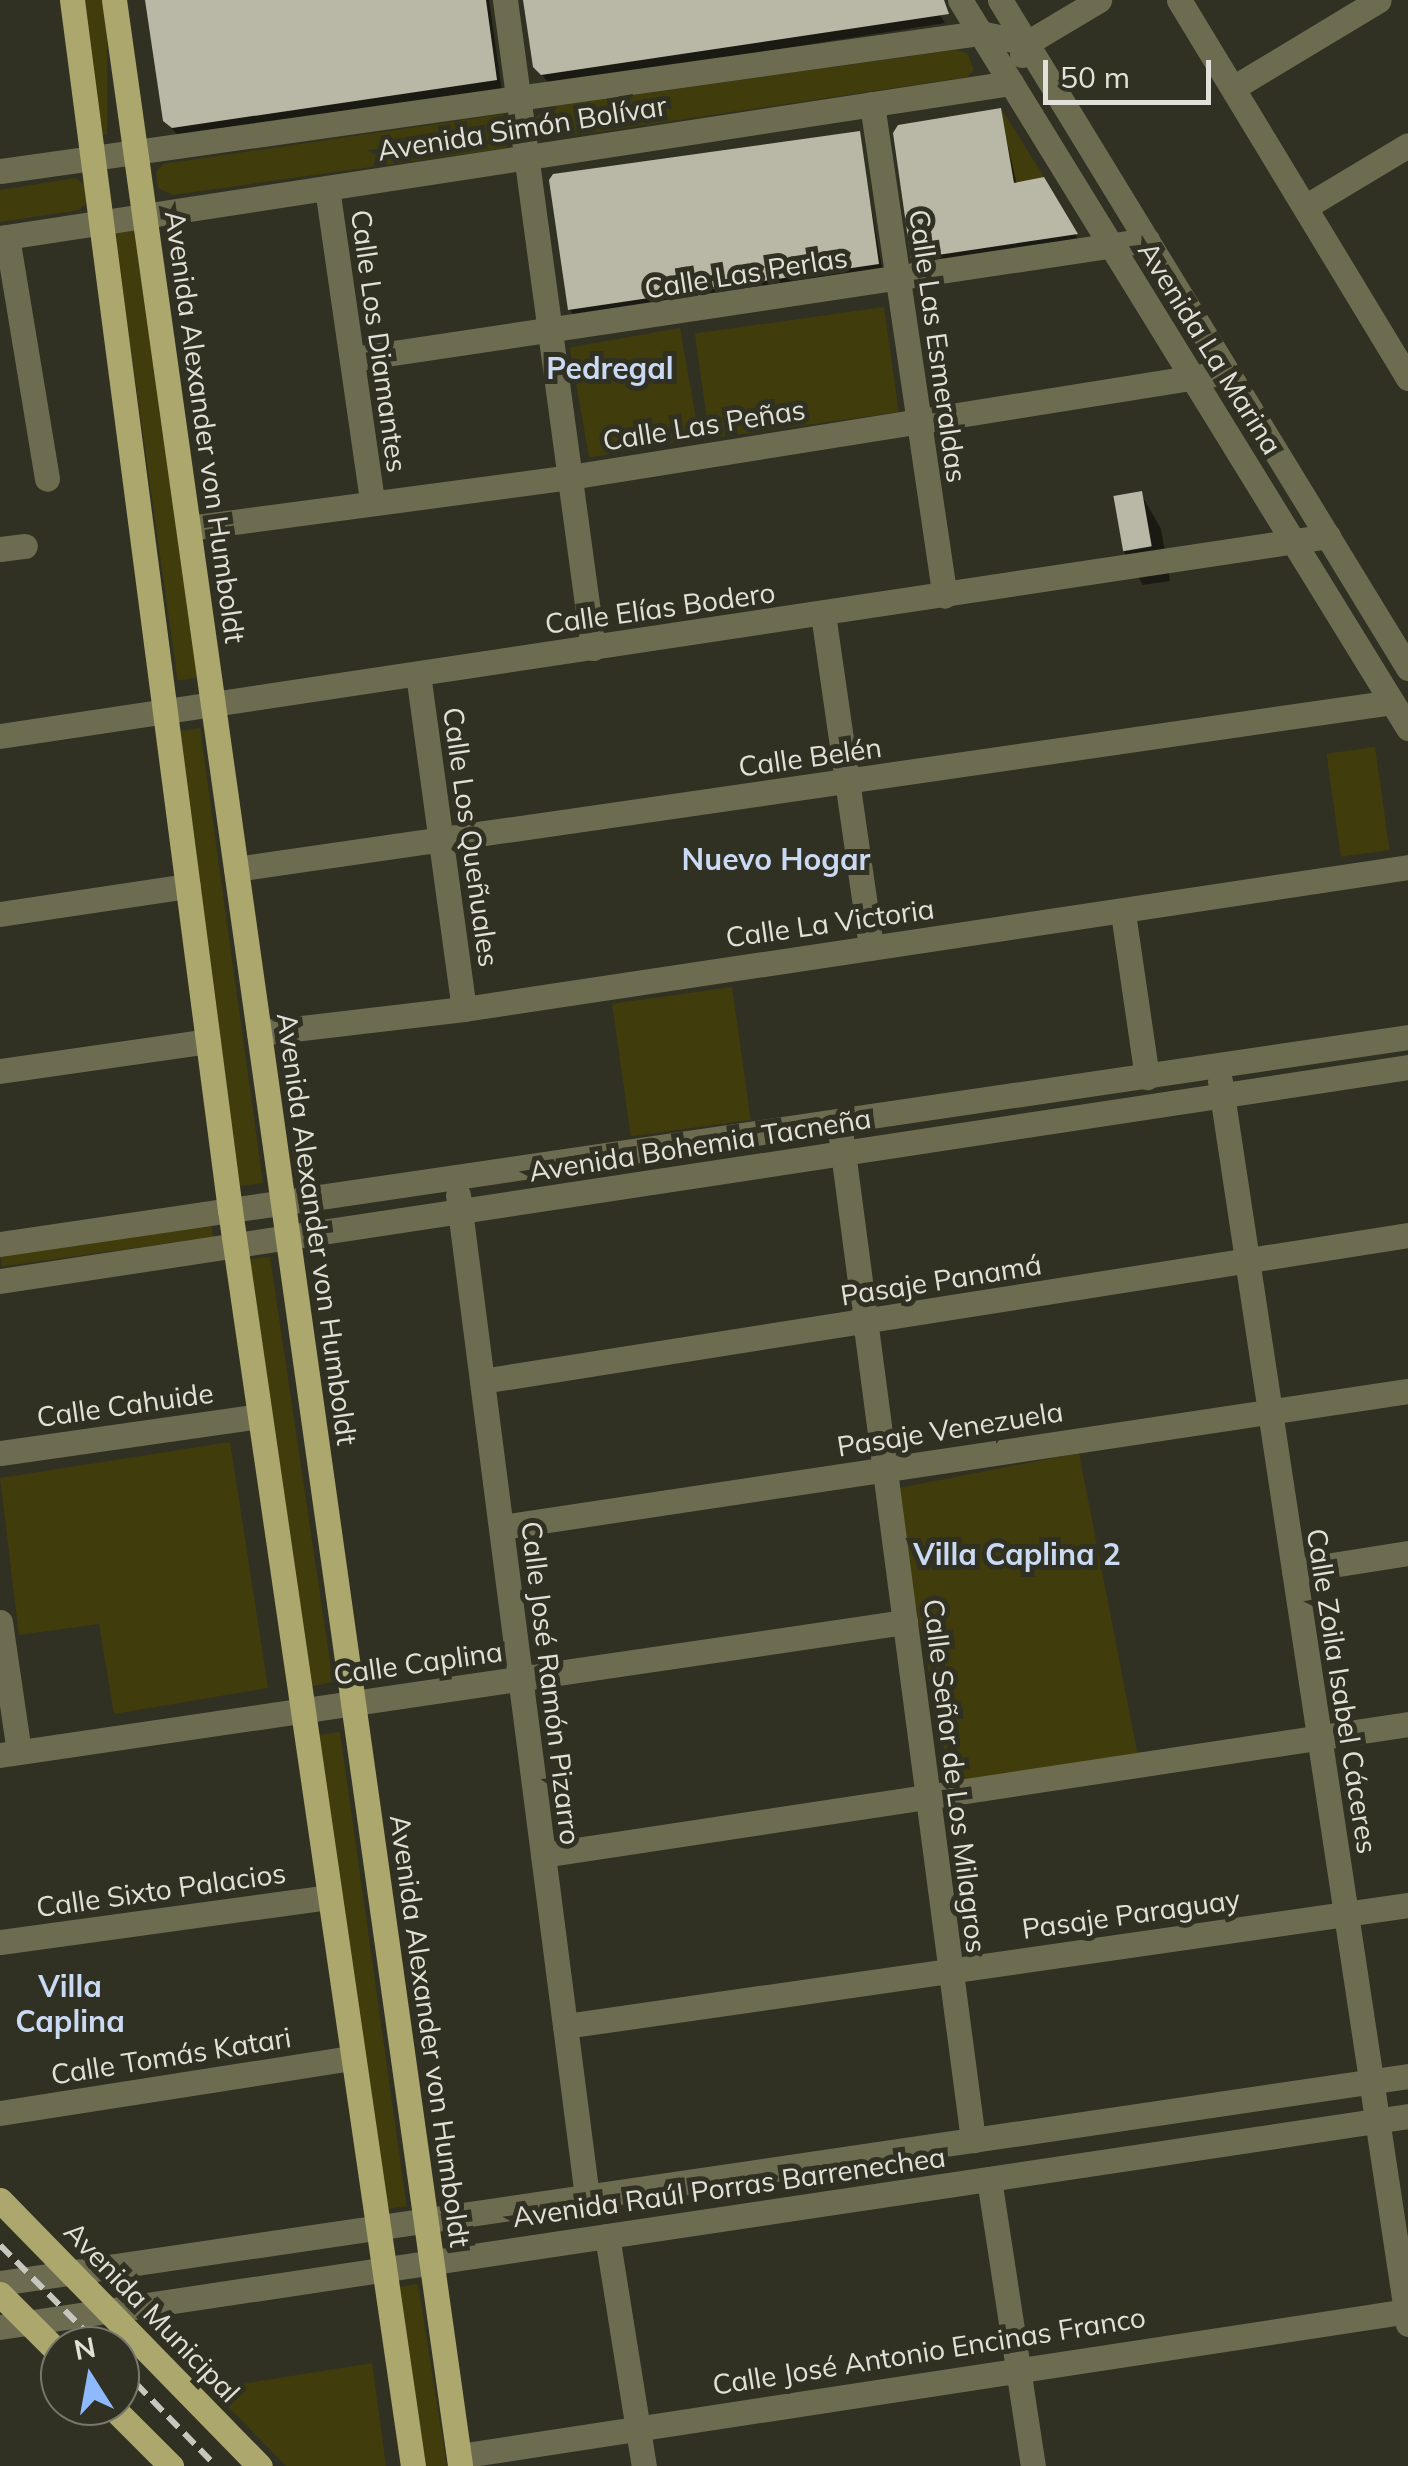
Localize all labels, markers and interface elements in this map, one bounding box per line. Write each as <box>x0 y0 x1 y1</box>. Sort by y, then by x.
scale bar <box>1048 40 1216 102</box>
text: 50 m <box>1060 58 1130 96</box>
street label: Avenida Simón Bolívar <box>375 89 669 167</box>
street label: Calle Las Esmeraldas <box>902 207 974 485</box>
street label: Calle Los Diamantes <box>344 208 414 474</box>
street label: Avenida Alexander von Humboldt <box>158 209 252 645</box>
street label: Avenida La Marina <box>1131 236 1289 460</box>
street label: Calle Las Perlas <box>642 240 850 306</box>
district label: Pedregal <box>546 350 674 386</box>
street label: Calle Las Peñas <box>600 392 808 458</box>
street label: Calle Elías Bodero <box>543 575 777 641</box>
street label: Calle Los Queñuales <box>436 705 506 969</box>
street label: Calle Belén <box>736 730 884 784</box>
district label: Nuevo Hogar <box>682 841 870 877</box>
street label: Calle La Victoria <box>724 892 936 954</box>
street label: Avenida Alexander von Humboldt <box>270 1011 364 1447</box>
street label: Avenida Bohemia Tacneña <box>526 1101 874 1189</box>
street label: Pasaje Panamá <box>838 1248 1044 1312</box>
street label: Calle Cahuide <box>34 1376 216 1434</box>
street label: Pasaje Venezuela <box>835 1395 1065 1463</box>
street label: Calle José Ramón Pizarro <box>514 1519 588 1847</box>
street label: Calle Zoila Isabel Cáceres <box>1300 1526 1384 1856</box>
district label: Villa Caplina 2 <box>913 1536 1121 1572</box>
street label: Calle Señor de Los Milagros <box>917 1597 993 1955</box>
street label: Calle Caplina <box>331 1635 505 1691</box>
street label: Avenida Alexander von Humboldt <box>383 1813 477 2249</box>
street label: Calle Sixto Palacios <box>34 1856 288 1924</box>
street label: Pasaje Paraguay <box>1020 1882 1242 1946</box>
district label: Villa Caplina <box>15 1968 125 2038</box>
street label: Calle Tomás Katari <box>49 2020 293 2092</box>
street label: Avenida Raúl Porras Barrenechea <box>510 2140 948 2234</box>
street label: Avenida Municipal <box>57 2215 247 2409</box>
street label: Calle José Antonio Encinas Franco <box>710 2300 1148 2402</box>
north arrow <box>40 2326 140 2426</box>
text: N <box>71 2329 98 2367</box>

